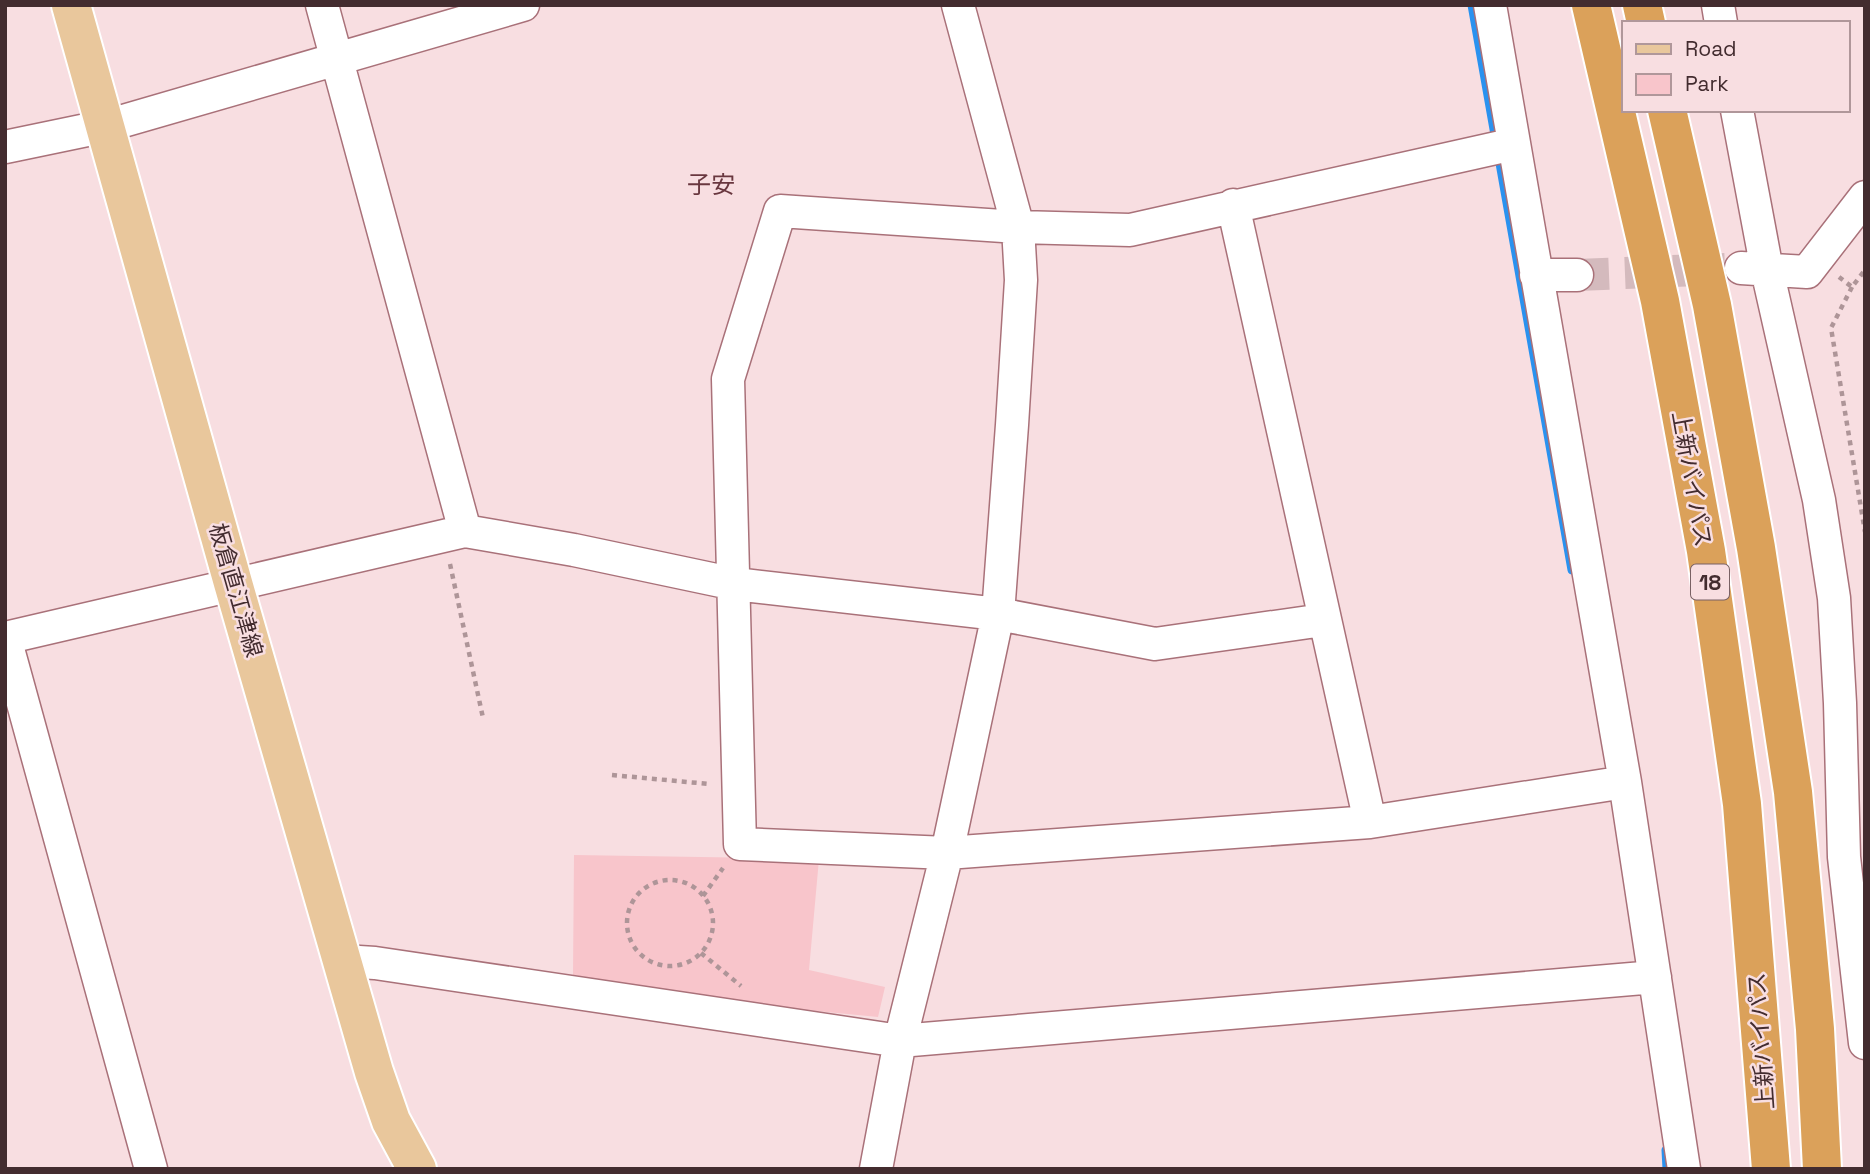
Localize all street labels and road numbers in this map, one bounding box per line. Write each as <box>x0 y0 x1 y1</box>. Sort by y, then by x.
street label: 上新バイパス <box>1665 409 1719 549</box>
street label: 板倉直江津線 <box>203 520 269 660</box>
road number: 18 <box>1691 564 1729 600</box>
street label: 上新バイパス <box>1741 971 1781 1111</box>

